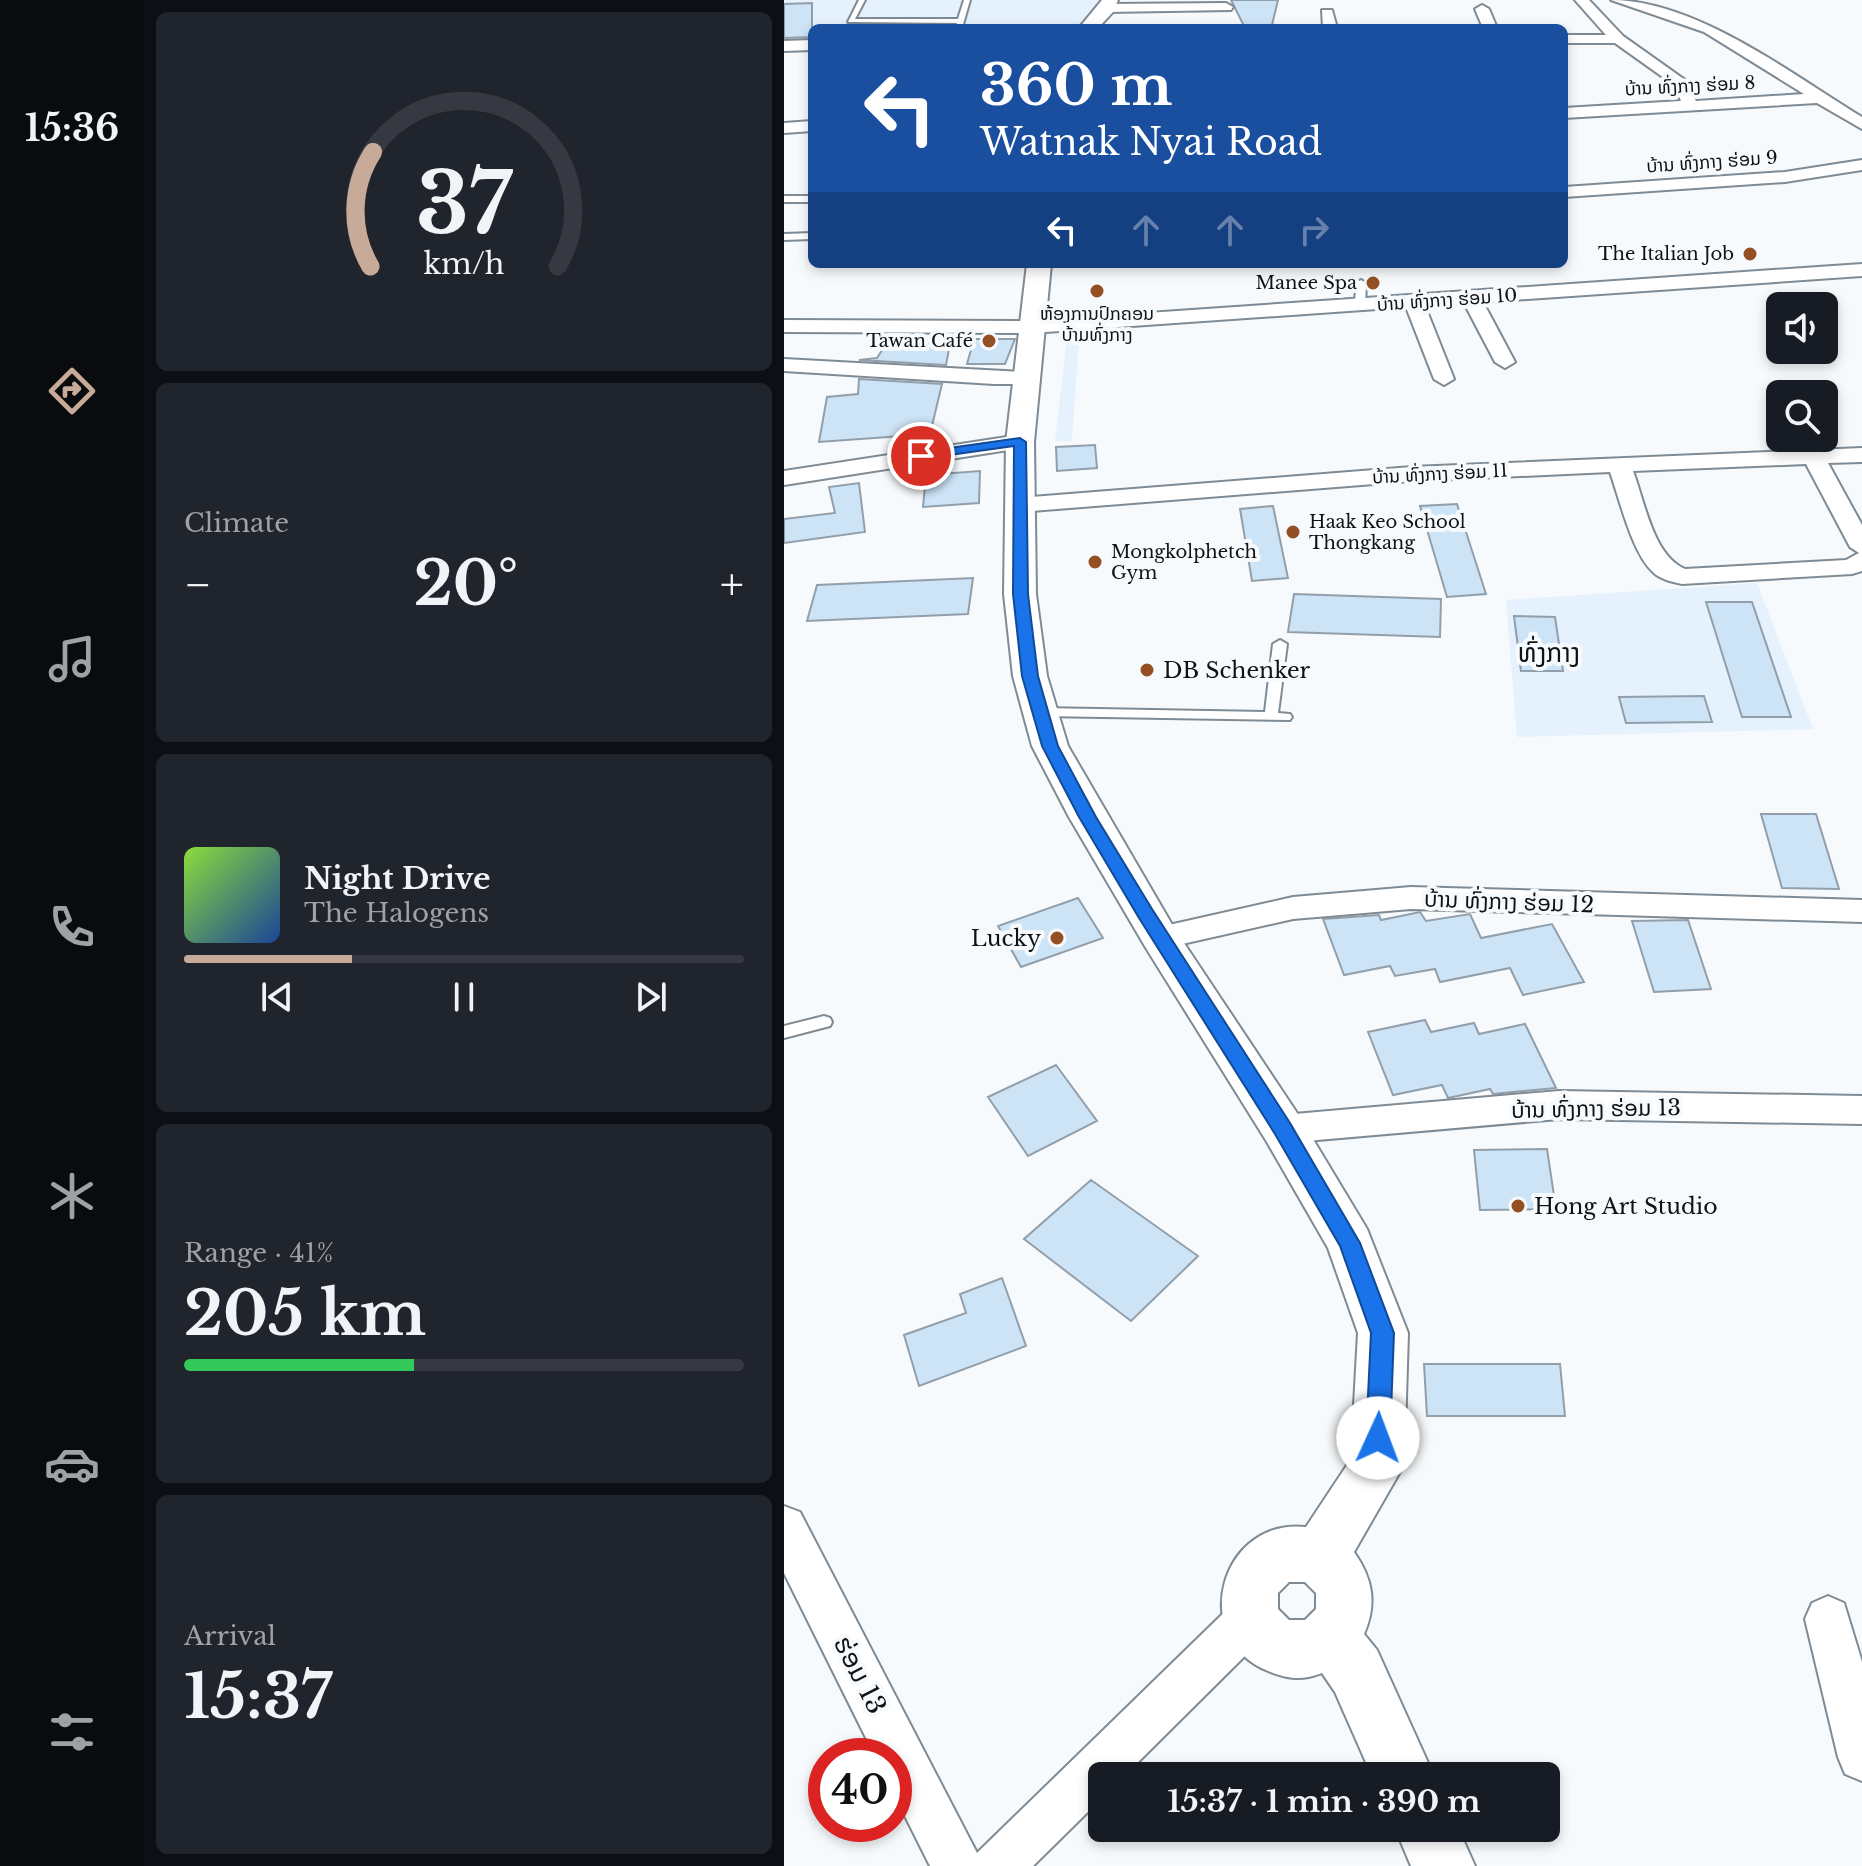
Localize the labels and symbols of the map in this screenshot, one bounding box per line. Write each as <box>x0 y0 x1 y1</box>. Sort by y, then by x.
street label: ບ້ານ ທົ່ງກາງ ຮ່ອມ 8 <box>1624 70 1756 100</box>
street label: ບ້ານ ທົ່ງກາງ ຮ່ອມ 9 <box>1645 145 1778 178</box>
place label: The Italian Job <box>1598 243 1734 265</box>
marker: The Italian Job <box>1741 245 1759 263</box>
place label: Manee Spa <box>1255 272 1357 294</box>
marker: Manee Spa <box>1364 274 1382 292</box>
marker: ຫ້ອງການປົກຄອນ ບ້າມທົ່ງກາງ <box>1088 282 1106 300</box>
street label: ບ້ານ ທົ່ງກາງ ຮ່ອມ 10 <box>1376 282 1518 316</box>
place label: ຫ້ອງການປົກຄອນ ບ້າມທົ່ງກາງ <box>1040 303 1154 346</box>
place label: Tawan Café <box>866 330 973 352</box>
marker: Tawan Café <box>980 332 998 350</box>
pin <box>887 422 955 490</box>
street label: ບ້ານ ທົ່ງກາງ ຮ່ອມ 11 <box>1371 458 1508 489</box>
place label: Haak Keo School Thongkang <box>1309 511 1466 554</box>
marker: Haak Keo School Thongkang <box>1284 523 1302 541</box>
place label: Mongkolphetch Gym <box>1111 541 1257 584</box>
marker: Mongkolphetch Gym <box>1086 553 1104 571</box>
district label: ທົ່ງກາງ <box>1518 635 1580 669</box>
place label: DB Schenker <box>1163 657 1311 684</box>
marker: DB Schenker <box>1138 661 1156 679</box>
street label: ບ້ານ ທົ່ງກາງ ຮ່ອມ 12 <box>1424 884 1594 918</box>
place label: Lucky <box>971 925 1041 952</box>
marker: Lucky <box>1048 929 1066 947</box>
street label: ບ້ານ ທົ່ງກາງ ຮ່ອມ 13 <box>1511 1092 1681 1124</box>
place label: Hong Art Studio <box>1534 1193 1718 1220</box>
marker: Hong Art Studio <box>1509 1197 1527 1215</box>
position arrow <box>1336 1396 1420 1480</box>
street label: ຮ່ອມ 13 <box>827 1631 893 1719</box>
speed limit sign: 40 <box>808 1738 912 1842</box>

